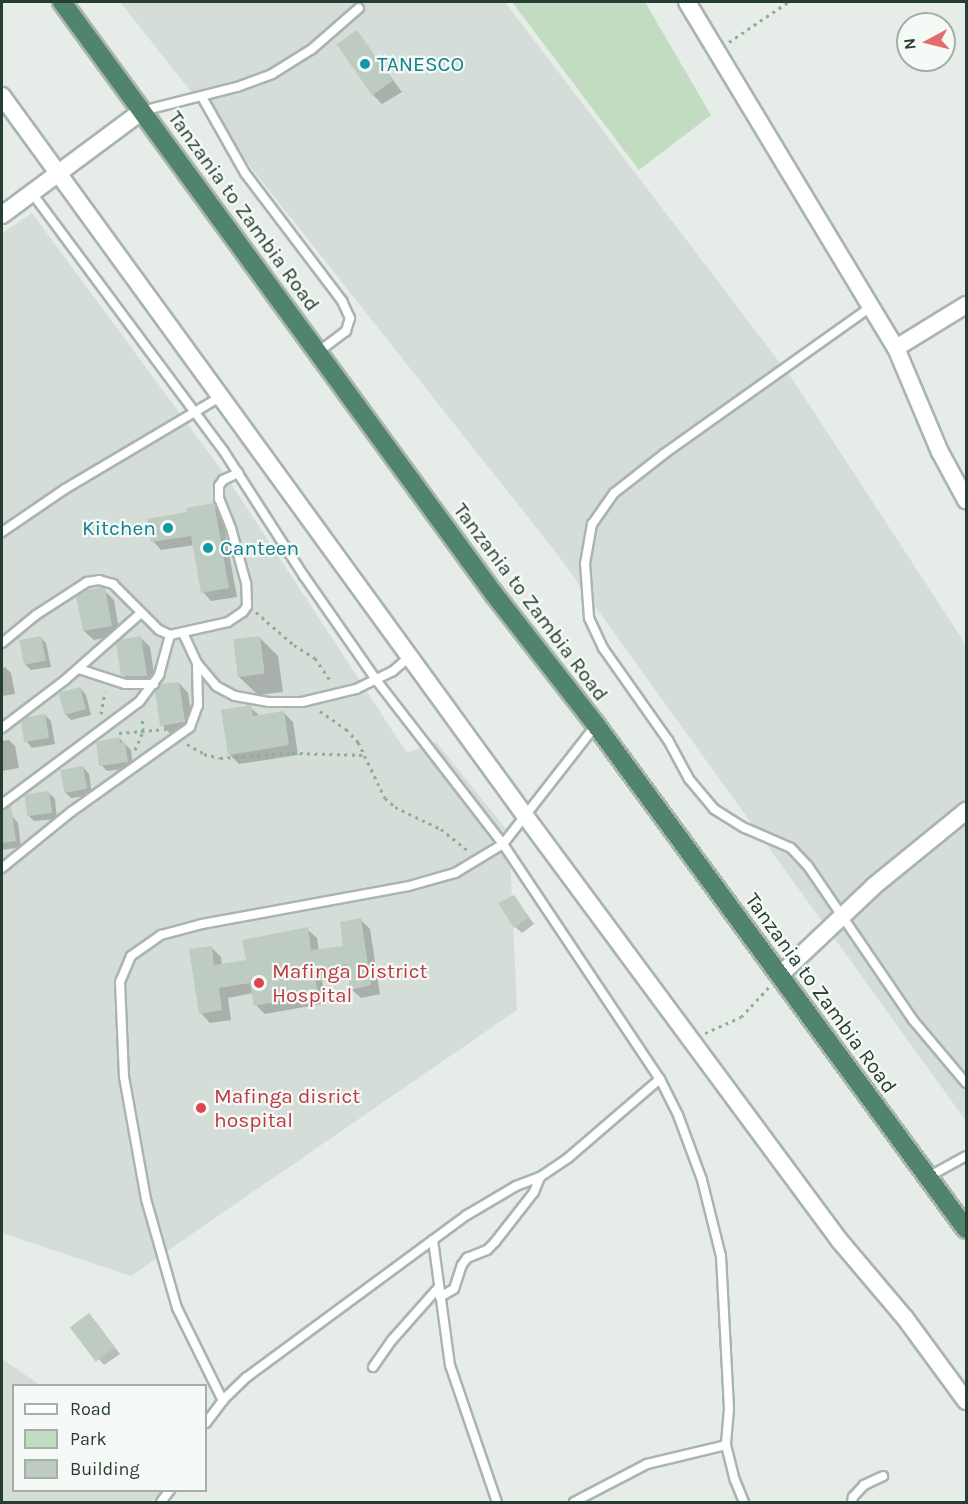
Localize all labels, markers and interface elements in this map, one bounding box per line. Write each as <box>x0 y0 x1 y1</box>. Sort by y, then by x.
north arrow <box>896 12 956 72</box>
text: N <box>899 37 920 51</box>
place label: TANESCO <box>377 51 464 77</box>
marker: TANESCO <box>358 57 372 71</box>
street label: Tanzania to Zambia Road <box>163 106 325 316</box>
street label: Tanzania to Zambia Road <box>448 498 614 706</box>
place label: Kitchen <box>82 515 156 541</box>
marker: Kitchen <box>161 521 175 535</box>
place label: Canteen <box>220 535 299 561</box>
marker: Canteen <box>201 541 215 555</box>
street label: Tanzania to Zambia Road <box>740 888 902 1098</box>
place label: Mafinga District Hospital <box>272 958 428 1008</box>
marker: Mafinga District Hospital <box>250 974 268 992</box>
place label: Mafinga disrict hospital <box>214 1083 360 1133</box>
marker: Mafinga disrict hospital <box>192 1099 210 1117</box>
legend <box>12 1384 207 1492</box>
text: Road <box>70 1398 111 1420</box>
text: Park <box>70 1428 107 1450</box>
text: Building <box>70 1458 140 1480</box>

